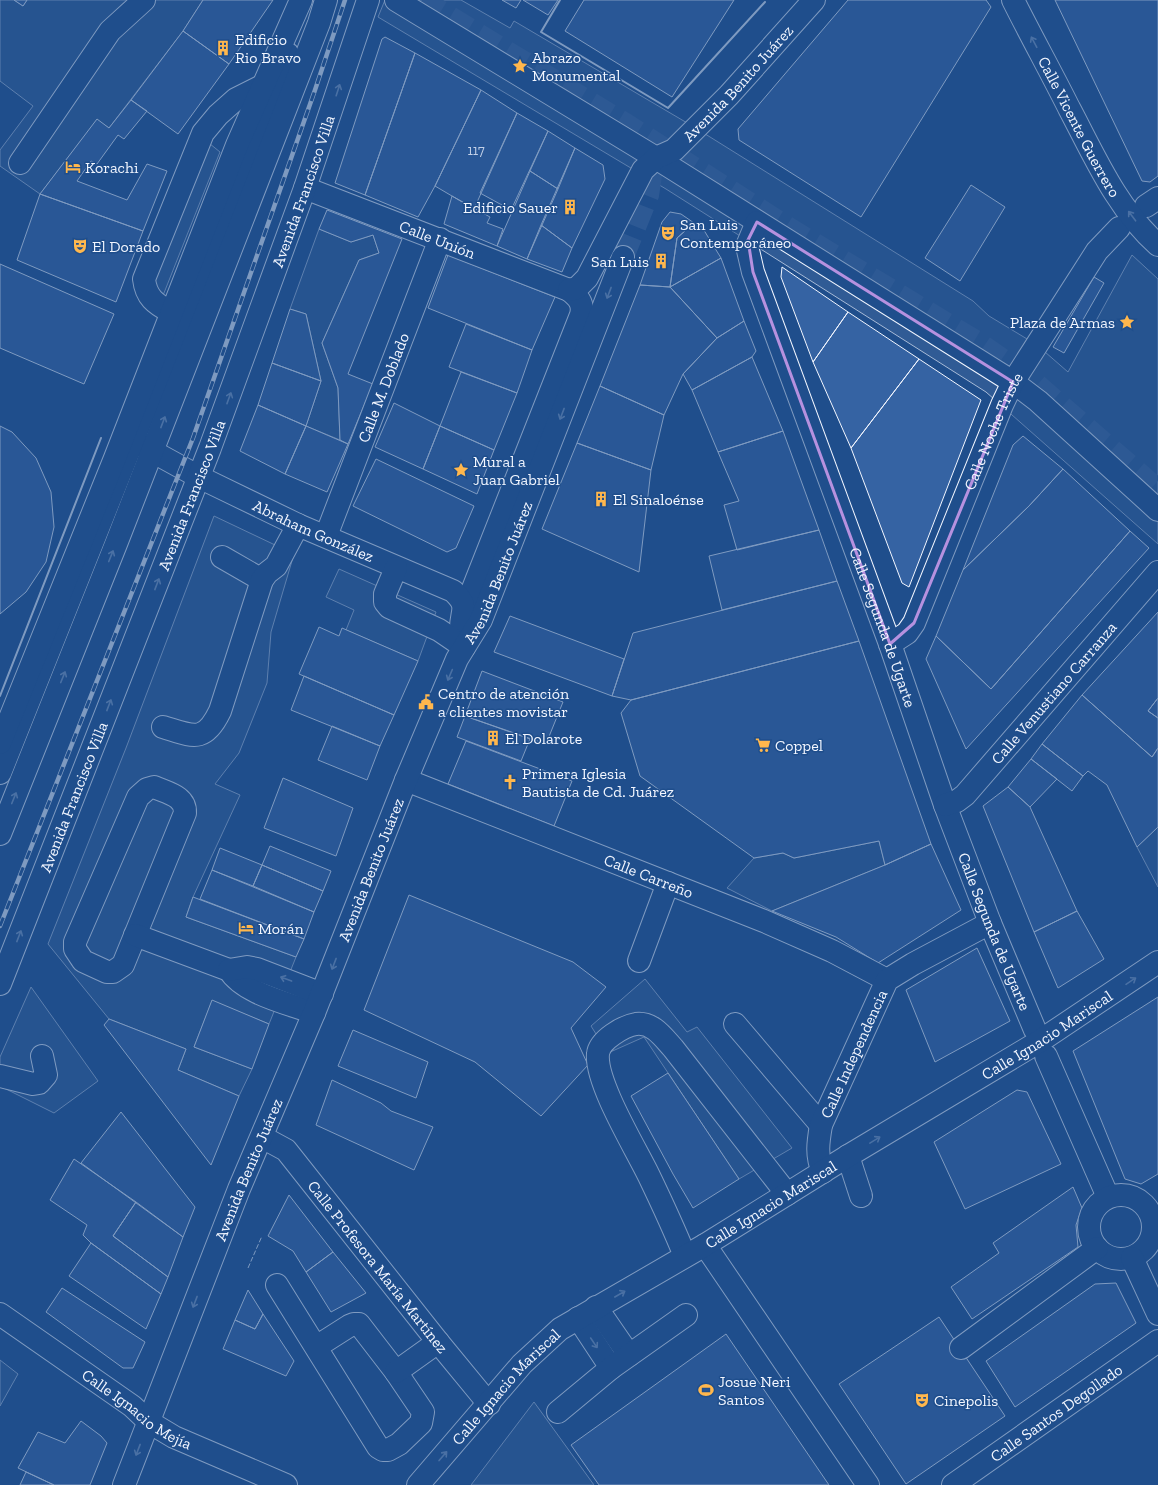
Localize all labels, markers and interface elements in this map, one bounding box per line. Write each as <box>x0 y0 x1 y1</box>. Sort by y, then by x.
street label: Avenida Benito Juárez <box>679 21 797 146</box>
place label: Edificio Rio Bravo <box>235 30 301 67</box>
one-way arrow <box>1030 36 1038 48</box>
building icon: Edificio Rio Bravo <box>214 39 232 57</box>
place label: Abrazo Monumental <box>532 48 621 85</box>
street label: Calle Vicente Guerrero <box>1034 53 1124 201</box>
place icon: Abrazo Monumental <box>511 57 529 75</box>
one-way arrow <box>334 85 342 97</box>
street label: Avenida Francisco Villa <box>268 112 339 270</box>
house number: 117 <box>467 142 485 159</box>
hotel icon: Korachi <box>64 158 82 176</box>
place label: Korachi <box>85 158 139 177</box>
place label: Edificio Sauer <box>463 198 558 217</box>
building icon: Edificio Sauer <box>561 198 579 216</box>
one-way arrow <box>1128 211 1136 222</box>
place label: San Luis Contemporáneo <box>680 215 791 252</box>
street label: Calle Unión <box>397 216 479 263</box>
theatre icon: San Luis Contemporáneo <box>659 224 677 242</box>
theatre icon: El Dorado <box>71 237 89 255</box>
place label: El Dorado <box>92 237 160 256</box>
place label: San Luis <box>591 252 649 271</box>
building icon: San Luis <box>652 252 670 270</box>
one-way arrow <box>605 286 612 298</box>
place label: Plaza de Armas <box>1010 313 1115 332</box>
place icon: Plaza de Armas <box>1118 313 1136 331</box>
street label: Calle M. Doblado <box>354 330 413 445</box>
street label: Calle Noche Triste <box>960 369 1027 493</box>
one-way arrow <box>226 391 233 404</box>
one-way arrow <box>557 407 565 419</box>
street label: Avenida Francisco Villa <box>154 417 230 573</box>
one-way arrow <box>160 417 168 429</box>
place label: Mural a Juan Gabriel <box>473 452 560 489</box>
place icon: Mural a Juan Gabriel <box>452 461 470 479</box>
building icon: El Sinaloénse <box>592 490 610 508</box>
place label: El Sinaloénse <box>613 490 704 509</box>
street label: Abraham González <box>250 496 377 566</box>
street label: Avenida Benito Juárez <box>460 499 537 647</box>
street label: Calle Segunda de Ugarte <box>845 545 920 710</box>
one-way arrow <box>108 551 115 563</box>
one-way arrow <box>153 579 161 591</box>
street label: Calle Venustiano Carranza <box>987 618 1121 768</box>
one-way arrow <box>446 668 454 680</box>
one-way arrow <box>59 672 67 684</box>
place label: Centro de atención a clientes movistar <box>438 684 570 721</box>
public building icon: Centro de atención a clientes movistar <box>417 693 435 711</box>
one-way arrow <box>106 700 114 712</box>
street label: Avenida Francisco Villa <box>36 719 112 875</box>
building icon: El Dolarote <box>484 729 502 747</box>
place label: El Dolarote <box>505 729 582 748</box>
supermarket icon: Coppel <box>754 736 772 754</box>
place label: Coppel <box>775 736 823 755</box>
place label: Primera Iglesia Bautista de Cd. Juárez <box>522 764 674 801</box>
church icon: Primera Iglesia Bautista de Cd. Juárez <box>501 773 519 791</box>
one-way arrow <box>11 792 19 804</box>
street label: Avenida Benito Juárez <box>334 795 408 944</box>
street label: Calle Carreño <box>601 850 696 902</box>
street label: Calle Segunda de Ugarte <box>954 850 1035 1013</box>
hotel icon: Morán <box>237 919 255 937</box>
place label: Morán <box>258 919 304 938</box>
one-way arrow <box>16 931 24 943</box>
one-way arrow <box>329 957 337 969</box>
one-way arrow <box>280 975 292 983</box>
one-way arrow <box>1125 977 1136 985</box>
street label: Calle Ignacio Mariscal <box>978 986 1116 1084</box>
street label: Calle Independencia <box>816 987 891 1121</box>
street label: Avenida Benito Juárez <box>211 1096 287 1244</box>
one-way arrow <box>869 1135 881 1143</box>
street label: Calle Ignacio Mariscal <box>702 1157 840 1253</box>
street label: Calle Profesora María Martínez <box>304 1177 452 1357</box>
one-way arrow <box>614 1289 626 1297</box>
one-way arrow <box>190 1296 198 1308</box>
street label: Calle Ignacio Mariscal <box>448 1325 564 1449</box>
one-way arrow <box>590 1337 598 1348</box>
street label: Calle Santos Degollado <box>987 1360 1126 1466</box>
street label: Calle Ignacio Mejía <box>78 1365 195 1454</box>
place label: Josue Neri Santos <box>718 1372 791 1409</box>
sports icon: Josue Neri Santos <box>697 1381 715 1399</box>
theatre icon: Cinepolis <box>913 1391 931 1409</box>
place label: Cinepolis <box>934 1391 998 1410</box>
one-way arrow <box>134 1443 142 1455</box>
one-way arrow <box>439 1450 448 1461</box>

